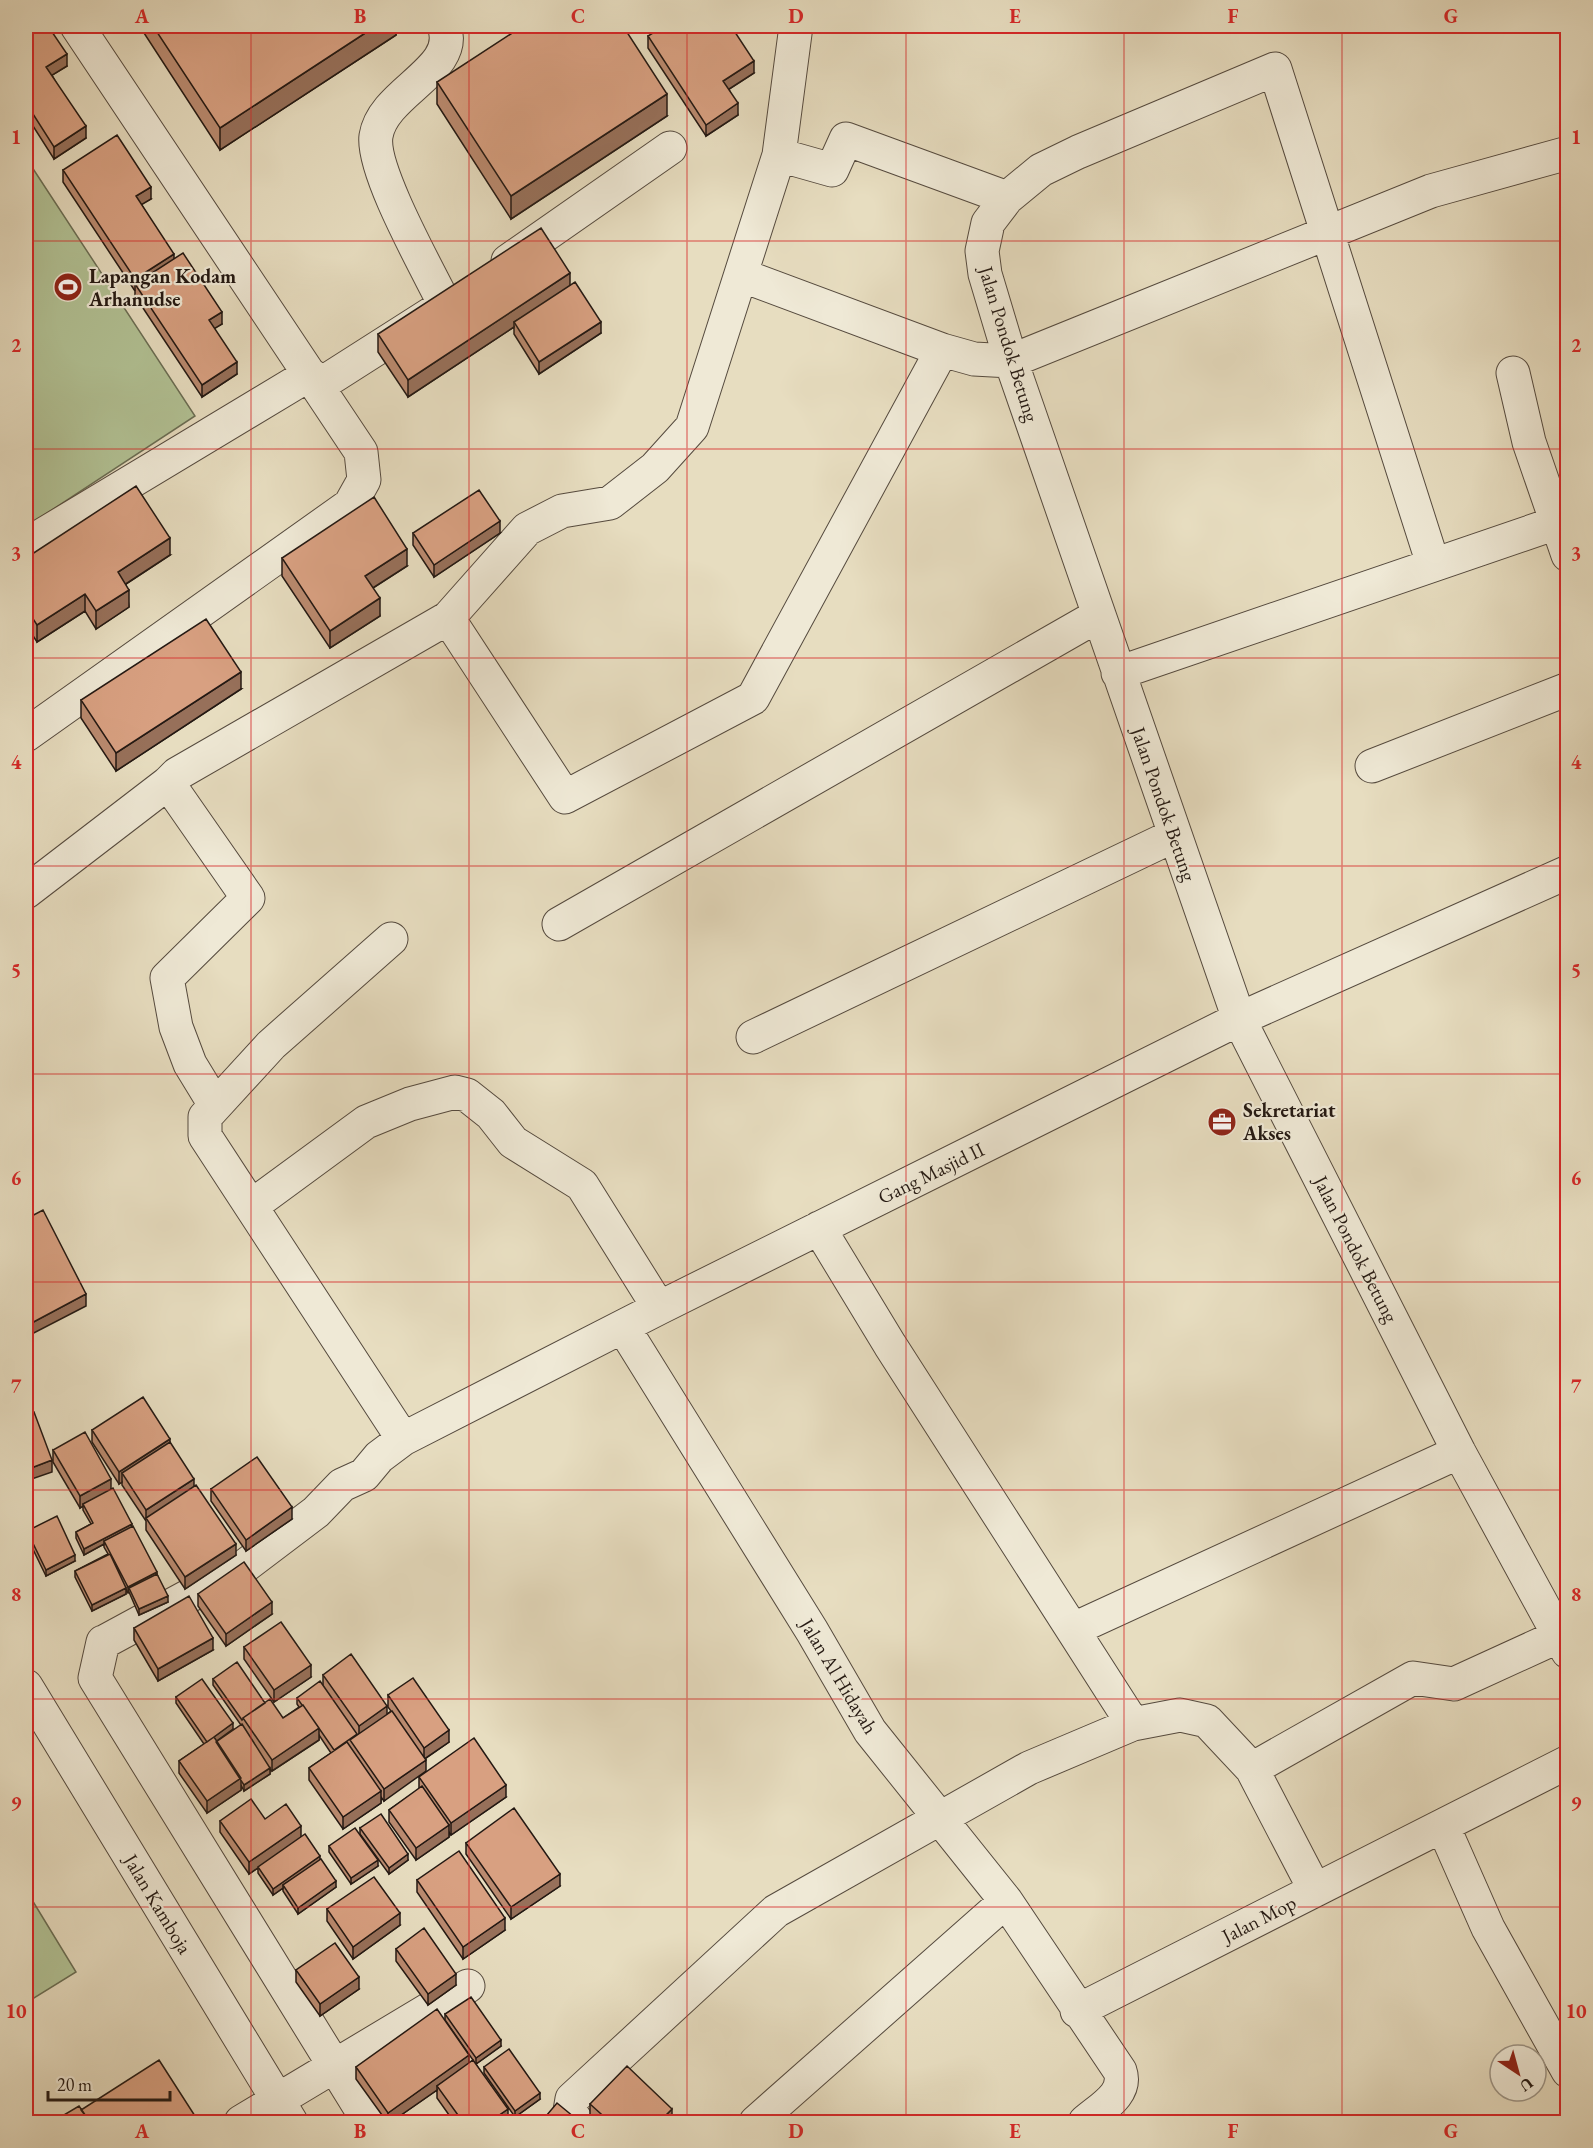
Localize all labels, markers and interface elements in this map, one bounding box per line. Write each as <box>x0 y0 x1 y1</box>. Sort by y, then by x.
text: A <box>134 3 150 29</box>
text: B <box>354 3 366 29</box>
text: C <box>571 3 585 29</box>
text: D <box>788 3 804 29</box>
text: E <box>1009 3 1021 29</box>
text: F <box>1228 3 1239 29</box>
text: G <box>1444 3 1458 29</box>
text: 1 <box>11 124 21 150</box>
text: 1 <box>1571 124 1581 150</box>
street label: Jalan Pondok Betung <box>972 261 1045 425</box>
place label: Lapangan Kodam Arhanudse <box>88 263 236 312</box>
sports icon: Lapangan Kodam Arhanudse <box>52 271 84 303</box>
text: 2 <box>11 332 22 358</box>
text: 2 <box>1571 332 1582 358</box>
text: 3 <box>11 540 21 566</box>
text: 3 <box>1571 540 1581 566</box>
street label: Jalan Pondok Betung <box>1125 722 1203 885</box>
text: 4 <box>11 749 22 775</box>
text: 4 <box>1571 749 1582 775</box>
text: 5 <box>11 957 21 983</box>
text: 5 <box>1571 957 1581 983</box>
place label: Sekretariat Akses <box>1242 1097 1336 1146</box>
office icon: Sekretariat Akses <box>1206 1106 1238 1138</box>
street label: Gang Masjid II <box>874 1136 989 1210</box>
text: 6 <box>11 1165 22 1191</box>
text: 6 <box>1571 1165 1582 1191</box>
street label: Jalan Pondok Betung <box>1307 1169 1404 1327</box>
text: 7 <box>11 1373 22 1399</box>
text: 7 <box>1571 1373 1582 1399</box>
text: 8 <box>11 1581 21 1607</box>
text: 8 <box>1571 1581 1581 1607</box>
street label: Jalan Al Hidayah <box>793 1612 884 1739</box>
text: 9 <box>11 1790 22 1816</box>
text: 9 <box>1571 1790 1582 1816</box>
street label: Jalan Kamboja <box>117 1848 198 1959</box>
street label: Jalan Mop <box>1216 1889 1301 1950</box>
text: 10 <box>5 1998 27 2024</box>
text: 10 <box>1565 1998 1587 2024</box>
north arrow <box>1488 2043 1548 2103</box>
scale bar <box>48 2064 170 2102</box>
text: 20 m <box>57 2073 92 2096</box>
text: U <box>1515 2073 1538 2097</box>
text: A <box>134 2118 150 2144</box>
text: B <box>354 2118 366 2144</box>
text: C <box>571 2118 585 2144</box>
text: D <box>788 2118 804 2144</box>
text: E <box>1009 2118 1021 2144</box>
text: F <box>1228 2118 1239 2144</box>
text: G <box>1444 2118 1458 2144</box>

